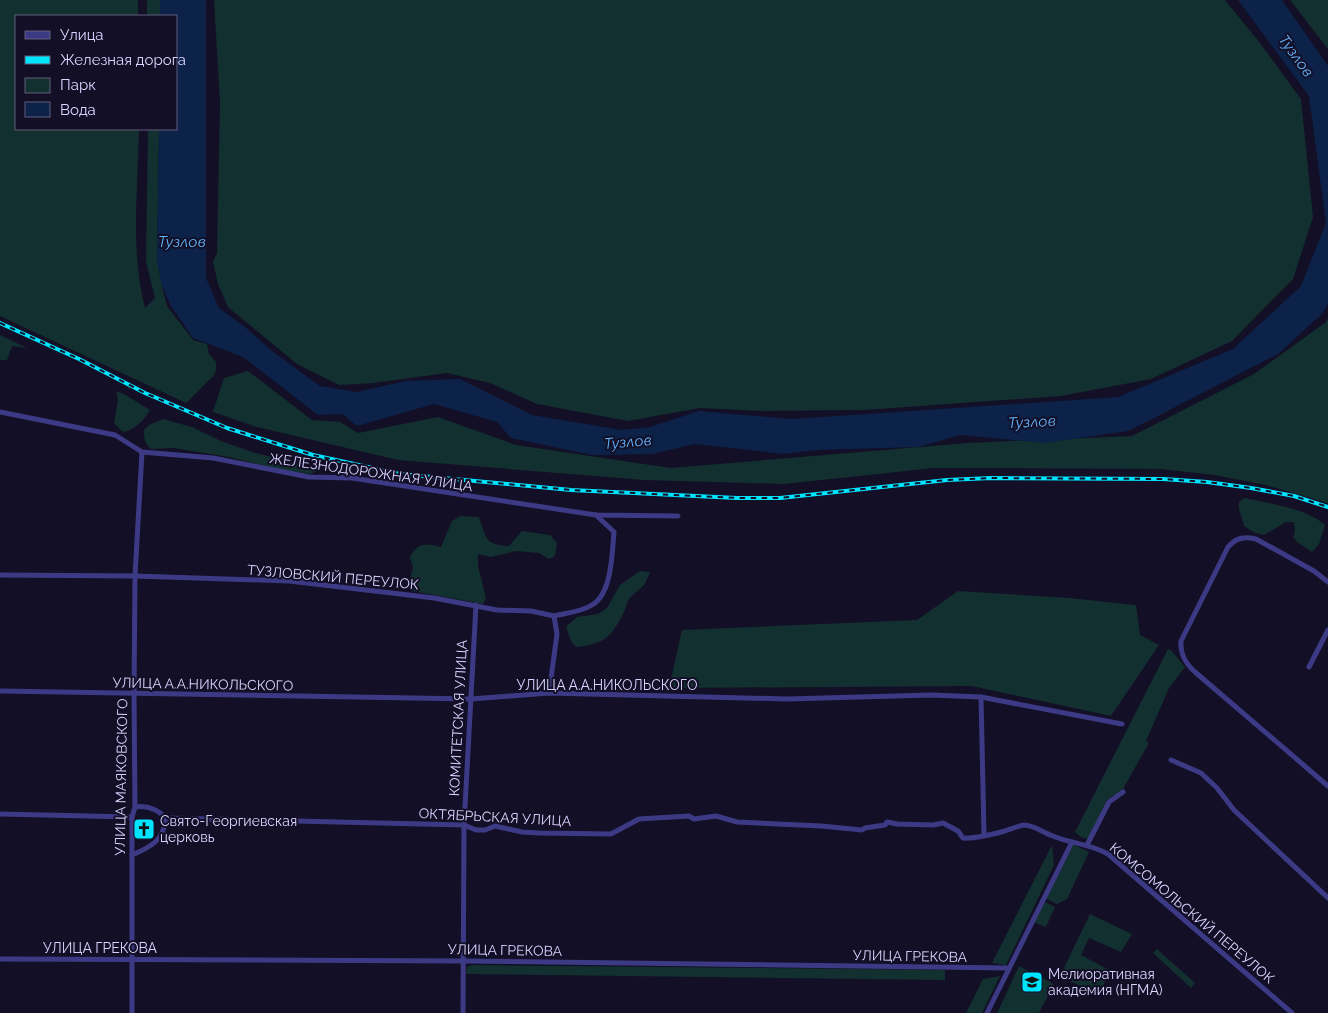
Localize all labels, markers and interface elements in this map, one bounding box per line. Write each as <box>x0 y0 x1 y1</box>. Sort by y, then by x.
legend <box>15 15 178 130</box>
text: Улица <box>60 26 104 44</box>
water label: Тузлов <box>1275 31 1317 81</box>
text: Железная дорога <box>60 51 186 69</box>
text: Парк <box>60 76 96 94</box>
text: Вода <box>60 101 96 119</box>
water label: Тузлов <box>158 233 206 251</box>
water label: Тузлов <box>1008 412 1056 432</box>
water label: Тузлов <box>603 431 653 453</box>
street label: ЖЕЛЕЗНОДОРОЖНАЯ УЛИЦА <box>268 450 474 494</box>
street label: ТУЗЛОВСКИЙ ПЕРЕУЛОК <box>247 561 420 592</box>
street label: КОМИТЕТСКАЯ УЛИЦА <box>446 639 470 797</box>
street label: УЛИЦА А.А.НИКОЛЬСКОГО <box>112 674 294 694</box>
street label: УЛИЦА А.А.НИКОЛЬСКОГО <box>517 677 697 693</box>
street label: УЛИЦА МАЯКОВСКОГО <box>112 698 130 856</box>
street label: ОКТЯБРЬСКАЯ УЛИЦА <box>418 805 572 829</box>
place label: Свято-Георгиевская церковь <box>160 813 297 845</box>
church icon: Свято-Георгиевская церковь <box>132 817 156 841</box>
street label: КОМСОМОЛЬСКИЙ ПЕРЕУЛОК <box>1106 839 1278 987</box>
street label: УЛИЦА ГРЕКОВА <box>43 940 158 956</box>
street label: УЛИЦА ГРЕКОВА <box>448 941 563 959</box>
street label: УЛИЦА ГРЕКОВА <box>853 947 968 965</box>
place label: Мелиоративная академия (НГМА) <box>1048 966 1163 998</box>
school or university icon: Мелиоративная академия (НГМА) <box>1020 970 1044 994</box>

